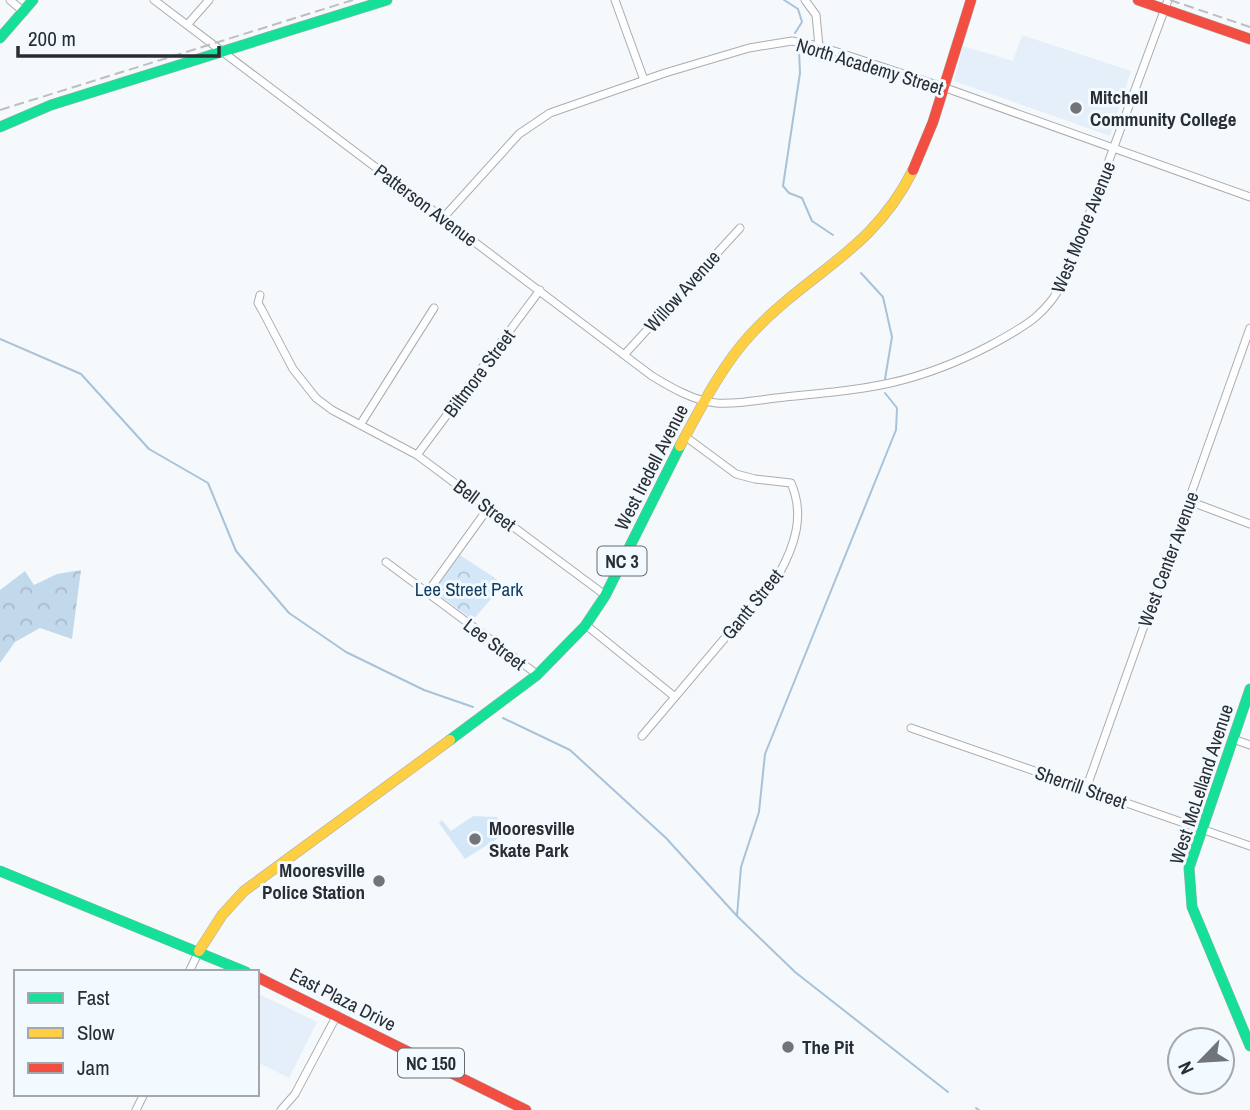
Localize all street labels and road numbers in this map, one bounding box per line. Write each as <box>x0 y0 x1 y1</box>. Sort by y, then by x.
street label: North Academy Street <box>793 31 947 101</box>
street label: West Moore Avenue <box>1045 157 1121 297</box>
street label: Patterson Avenue <box>369 158 483 252</box>
street label: Willow Avenue <box>638 244 726 338</box>
street label: Biltmore Street <box>437 323 521 422</box>
street label: West Iredell Avenue <box>608 400 694 534</box>
street label: Bell Street <box>448 473 522 537</box>
street label: West Center Avenue <box>1131 488 1205 630</box>
road number: NC 3 <box>598 546 646 576</box>
street label: Gantt Street <box>715 563 789 645</box>
street label: Lee Street <box>458 612 532 676</box>
street label: West McLelland Avenue <box>1163 701 1239 867</box>
street label: Sherrill Street <box>1032 759 1131 815</box>
street label: East Plaza Drive <box>285 961 401 1037</box>
road number: NC 150 <box>398 1048 464 1078</box>

